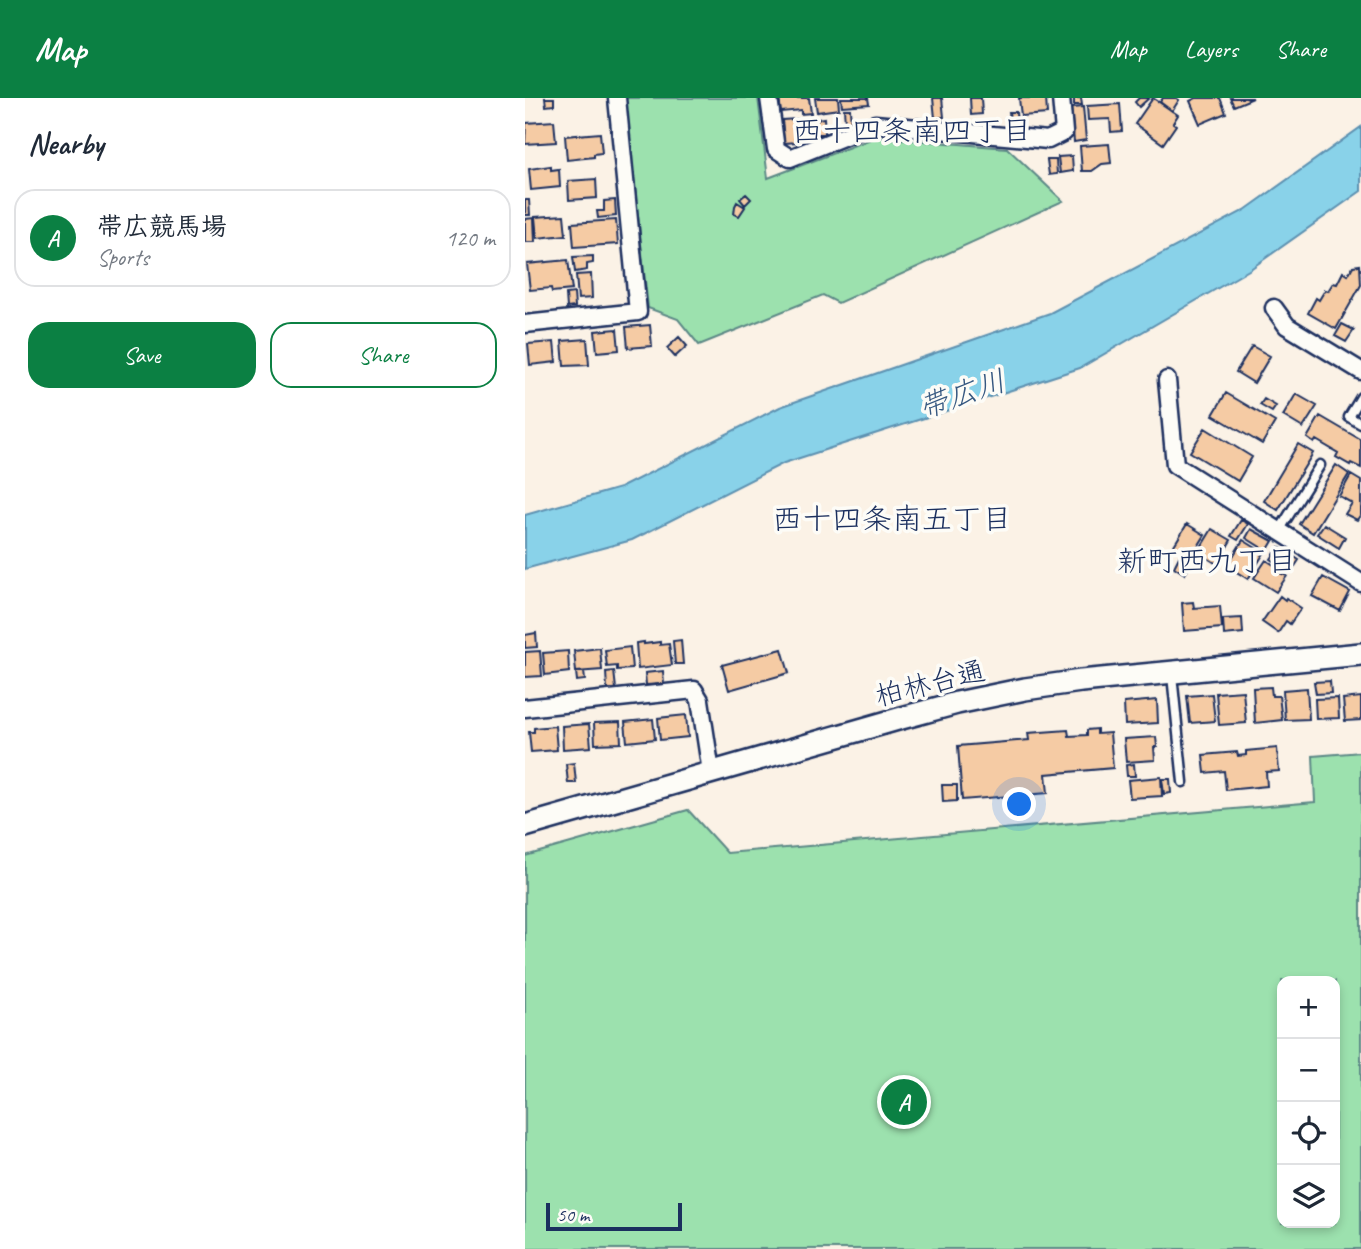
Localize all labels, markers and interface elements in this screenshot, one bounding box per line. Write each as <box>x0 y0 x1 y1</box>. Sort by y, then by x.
text: Map <box>35 28 86 70</box>
text: Map <box>1110 34 1147 64</box>
text: Layers <box>1185 34 1238 64</box>
text: Share <box>1276 34 1326 64</box>
district label: 西十四条南四丁目 <box>792 112 1032 150</box>
text: Nearby <box>28 125 104 163</box>
text: 帯広競馬場 <box>97 210 227 243</box>
text: A <box>47 224 59 253</box>
text: 120 m <box>446 224 495 253</box>
text: Sports <box>97 243 149 272</box>
button: Save <box>28 322 256 388</box>
button: Share <box>270 322 497 388</box>
water label: 帯広川 <box>913 361 1011 427</box>
district label: 西十四条南五丁目 <box>772 500 1012 538</box>
district label: 新町西九丁目 <box>1117 542 1297 580</box>
street label: 柏林台通 <box>871 652 989 714</box>
your location <box>1002 787 1036 821</box>
map controls <box>1277 976 1340 1228</box>
button: + <box>1277 976 1340 1039</box>
button: − <box>1277 1039 1340 1102</box>
pin: A <box>881 1076 927 1128</box>
button: locate <box>1277 1102 1340 1165</box>
button: layers <box>1277 1165 1340 1228</box>
scale bar <box>546 1200 683 1232</box>
text: 50 m <box>557 1203 589 1227</box>

